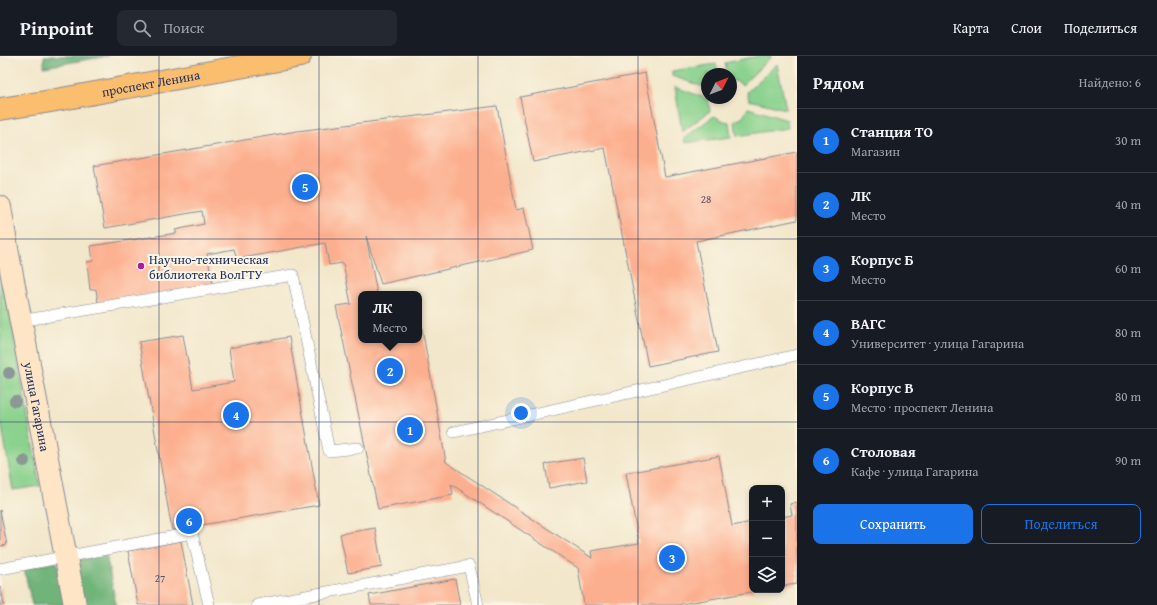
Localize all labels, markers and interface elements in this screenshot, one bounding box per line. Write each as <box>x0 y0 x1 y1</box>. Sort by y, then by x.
search box <box>117 10 397 46</box>
text: Pinpoint <box>20 14 93 42</box>
icon: search <box>131 17 153 39</box>
text: Поиск <box>163 17 204 38</box>
text: Карта <box>953 18 989 38</box>
text: Слои <box>1011 18 1042 38</box>
text: Поделиться <box>1064 18 1137 38</box>
street label: проспект Ленина <box>100 65 202 101</box>
north arrow <box>701 68 737 104</box>
text: Рядом <box>813 70 864 95</box>
text: Найдено: 6 <box>1079 73 1141 92</box>
text: Станция ТО <box>851 121 933 142</box>
text: 1 <box>823 131 829 150</box>
text: 30 m <box>1115 131 1141 150</box>
text: Магазин <box>851 142 900 161</box>
pin: 5 <box>292 172 318 202</box>
text: ЛК <box>851 185 871 206</box>
house number: 28 <box>701 191 711 207</box>
text: 2 <box>823 195 829 214</box>
text: 40 m <box>1115 195 1141 214</box>
text: Место <box>851 206 886 225</box>
text: Корпус Б <box>851 249 914 270</box>
place label: Научно-техническая библиотека ВолГТУ <box>149 250 269 284</box>
text: 3 <box>823 259 829 278</box>
text: 60 m <box>1115 259 1141 278</box>
marker: Научно-техническая библиотека ВолГТУ <box>136 261 146 271</box>
text: Место <box>851 270 886 289</box>
popup <box>358 291 422 343</box>
text: ЛК <box>373 297 393 318</box>
text: ВАГС <box>851 313 886 334</box>
text: Место <box>373 318 407 337</box>
text: 4 <box>823 323 829 342</box>
text: 80 m <box>1115 323 1141 342</box>
text: Университет · улица Гагарина <box>851 334 1024 353</box>
pin: 2 <box>377 356 403 386</box>
street label: улица Гагарина <box>19 359 55 454</box>
text: Корпус В <box>851 377 914 398</box>
text: 5 <box>823 387 829 406</box>
text: 80 m <box>1115 387 1141 406</box>
text: Место · проспект Ленина <box>851 398 993 417</box>
pin: 4 <box>223 400 249 430</box>
your location <box>511 403 531 423</box>
pin: 1 <box>397 415 423 445</box>
text: Столовая <box>851 441 916 462</box>
text: 6 <box>823 451 829 470</box>
text: 90 m <box>1115 451 1141 470</box>
text: Кафе · улица Гагарина <box>851 462 978 481</box>
map controls <box>749 485 785 593</box>
button: + <box>749 485 785 521</box>
button: Сохранить <box>813 504 973 544</box>
button: Поделиться <box>981 504 1141 544</box>
pin: 6 <box>176 506 202 536</box>
button: − <box>749 521 785 557</box>
pin: 3 <box>659 543 685 573</box>
button: layers <box>749 557 785 593</box>
house number: 27 <box>155 570 165 586</box>

